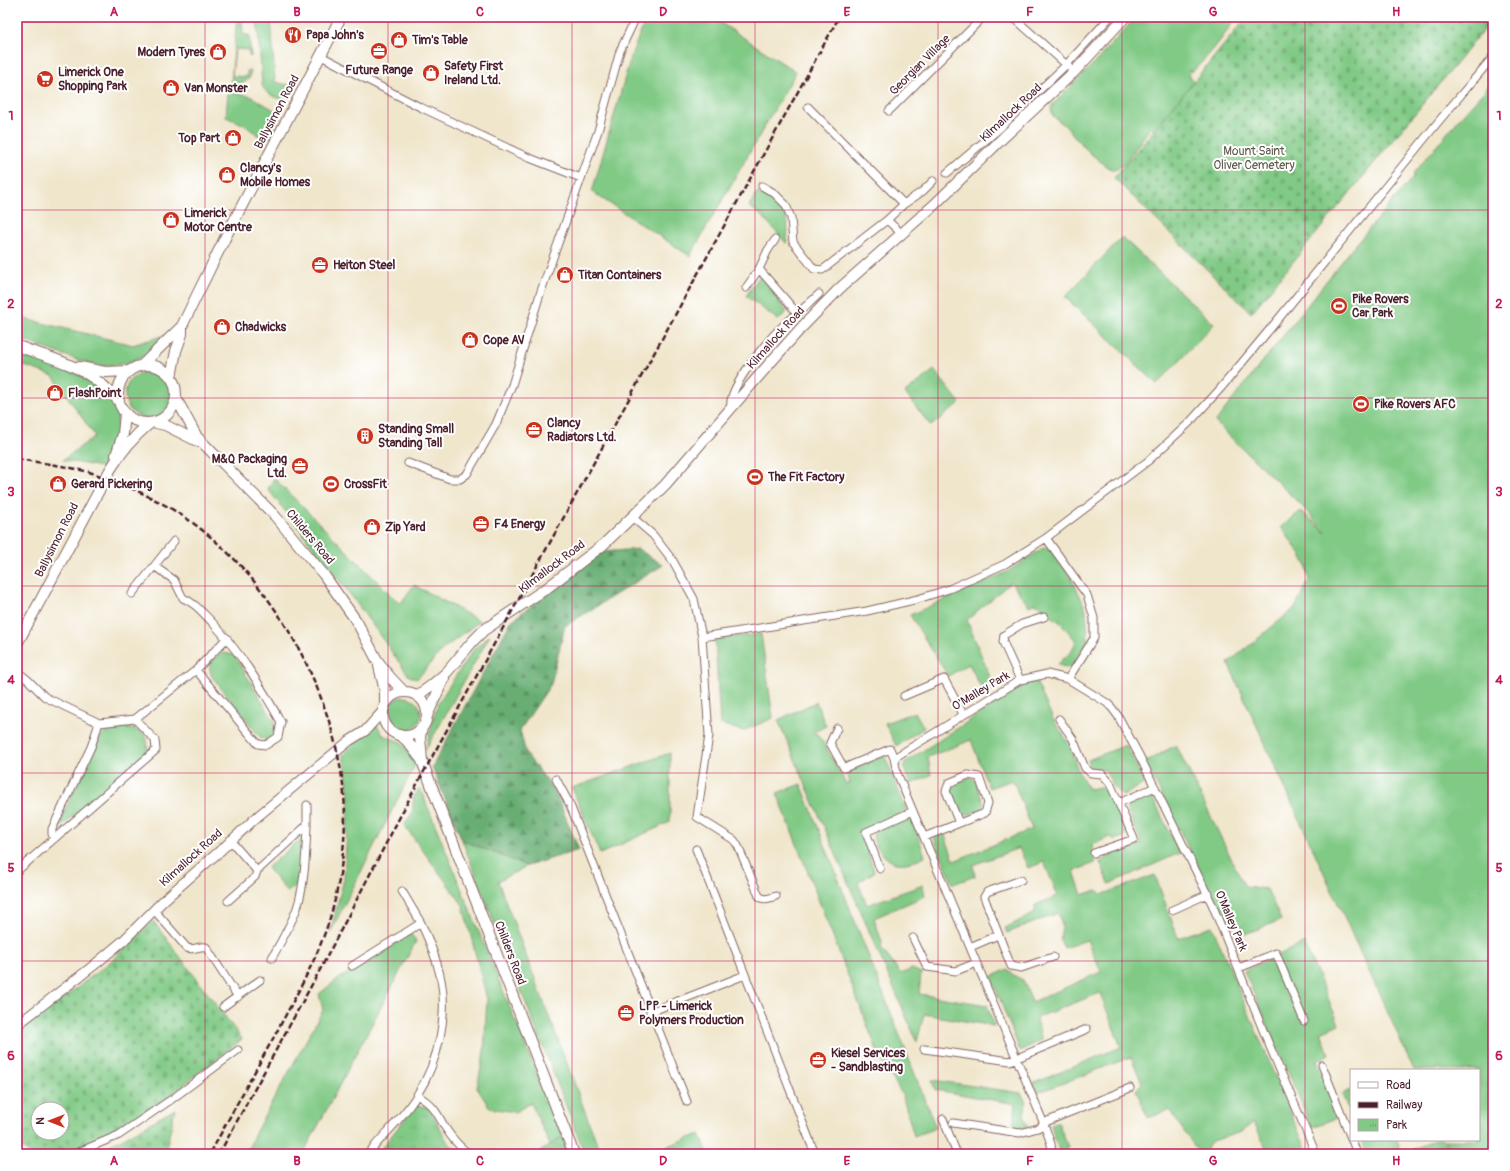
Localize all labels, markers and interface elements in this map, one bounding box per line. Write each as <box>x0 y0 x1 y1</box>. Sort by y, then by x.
text: A <box>110 4 119 20</box>
text: B <box>293 4 301 20</box>
text: C <box>476 4 484 20</box>
text: D <box>659 4 667 20</box>
text: E <box>844 4 851 20</box>
text: F <box>1026 4 1034 20</box>
text: G <box>1209 4 1218 20</box>
text: H <box>1392 4 1400 20</box>
restaurant icon: Papa John's <box>283 25 303 45</box>
place label: Papa John's <box>306 28 365 43</box>
shop icon: Tim's Table <box>389 30 409 50</box>
street label: Georgian Village <box>886 31 954 99</box>
place label: Tim's Table <box>411 33 469 48</box>
office icon: Future Range <box>369 41 389 61</box>
shop icon: Modern Tyres <box>208 42 228 62</box>
place label: Modern Tyres <box>138 45 206 60</box>
place label: Safety First Ireland Ltd. <box>444 59 504 88</box>
place label: Future Range <box>345 63 414 78</box>
shop icon: Safety First Ireland Ltd. <box>421 63 441 83</box>
place label: Limerick One Shopping Park <box>58 65 128 94</box>
supermarket icon: Limerick One Shopping Park <box>35 69 55 89</box>
street label: Ballysimon Road <box>251 72 303 152</box>
shop icon: Van Monster <box>161 78 181 98</box>
street label: Kilmallock Road <box>977 80 1045 145</box>
place label: Van Monster <box>184 81 248 96</box>
text: 1 <box>8 108 14 124</box>
text: 1 <box>1496 108 1502 124</box>
shop icon: Top Part <box>223 128 243 148</box>
place label: Top Part <box>177 131 221 146</box>
park label: Mount Saint Oliver Cemetery <box>1213 144 1295 173</box>
place label: Clancy's Mobile Homes <box>240 161 311 190</box>
shop icon: Clancy's Mobile Homes <box>217 165 237 185</box>
place label: Limerick Motor Centre <box>184 206 253 235</box>
shop icon: Limerick Motor Centre <box>161 210 181 230</box>
office icon: Heiton Steel <box>310 255 330 275</box>
place label: Heiton Steel <box>333 258 395 273</box>
shop icon: Titan Containers <box>555 265 575 285</box>
place label: Titan Containers <box>577 268 662 283</box>
place label: Pike Rovers Car Park <box>1352 292 1409 321</box>
text: 2 <box>7 296 15 312</box>
sports icon: Pike Rovers Car Park <box>1329 296 1349 316</box>
text: 2 <box>1495 296 1503 312</box>
street label: Kilmallock Road <box>744 303 808 372</box>
shop icon: Chadwicks <box>212 317 232 337</box>
place label: Chadwicks <box>235 320 287 335</box>
shop icon: Cope AV <box>460 330 480 350</box>
place label: Cope AV <box>483 333 525 348</box>
shop icon: FlashPoint <box>45 383 65 403</box>
place label: FlashPoint <box>68 386 122 401</box>
sports icon: Pike Rovers AFC <box>1351 394 1371 414</box>
place label: Pike Rovers AFC <box>1374 397 1456 412</box>
place label: Clancy Radiators Ltd. <box>547 416 617 445</box>
office icon: Clancy Radiators Ltd. <box>524 420 544 440</box>
place label: Standing Small Standing Tall <box>378 422 454 451</box>
building icon: Standing Small Standing Tall <box>355 426 375 446</box>
place label: M&Q Packaging Ltd. <box>212 452 287 481</box>
office icon: M&Q Packaging Ltd. <box>290 456 310 476</box>
sports icon: The Fit Factory <box>745 467 765 487</box>
place label: The Fit Factory <box>767 470 845 485</box>
shop icon: Gerard Pickering <box>48 474 68 494</box>
sports icon: CrossFit <box>321 474 341 494</box>
place label: Gerard Pickering <box>71 477 152 492</box>
place label: CrossFit <box>344 477 388 492</box>
text: 3 <box>7 484 15 500</box>
text: 3 <box>1495 484 1503 500</box>
street label: Ballysimon Road <box>32 500 82 580</box>
street label: Childers Road <box>283 506 337 568</box>
office icon: F4 Energy <box>471 514 491 534</box>
shop icon: Zip Yard <box>362 517 382 537</box>
place label: F4 Energy <box>494 517 546 532</box>
place label: Zip Yard <box>385 520 426 535</box>
street label: Kilmallock Road <box>516 537 588 597</box>
street label: O'Malley Park <box>949 668 1013 714</box>
text: 4 <box>7 672 15 688</box>
text: 4 <box>1495 672 1503 688</box>
street label: Kilmallock Road <box>157 826 226 890</box>
text: 5 <box>7 860 15 876</box>
text: 5 <box>1495 860 1503 876</box>
street label: O'Malley Park <box>1211 888 1251 954</box>
street label: Childers Road <box>491 919 529 987</box>
place label: LPP - Limerick Polymers Production <box>639 999 744 1028</box>
office icon: LPP - Limerick Polymers Production <box>616 1003 636 1023</box>
place label: Kiesel Services - Sandblasting <box>831 1046 906 1075</box>
text: 6 <box>7 1048 15 1064</box>
text: 6 <box>1495 1048 1503 1064</box>
office icon: Kiesel Services - Sandblasting <box>808 1050 828 1070</box>
legend <box>1350 1069 1480 1141</box>
text: Road <box>1386 1078 1411 1093</box>
text: Railway <box>1386 1098 1422 1113</box>
north arrow <box>30 1101 70 1141</box>
text: N <box>34 1117 47 1125</box>
text: Park <box>1386 1118 1407 1133</box>
text: A <box>110 1153 119 1169</box>
text: B <box>293 1153 301 1169</box>
text: C <box>476 1153 484 1169</box>
text: D <box>659 1153 667 1169</box>
text: E <box>844 1153 851 1169</box>
text: F <box>1026 1153 1034 1169</box>
text: G <box>1209 1153 1218 1169</box>
text: H <box>1392 1153 1400 1169</box>

